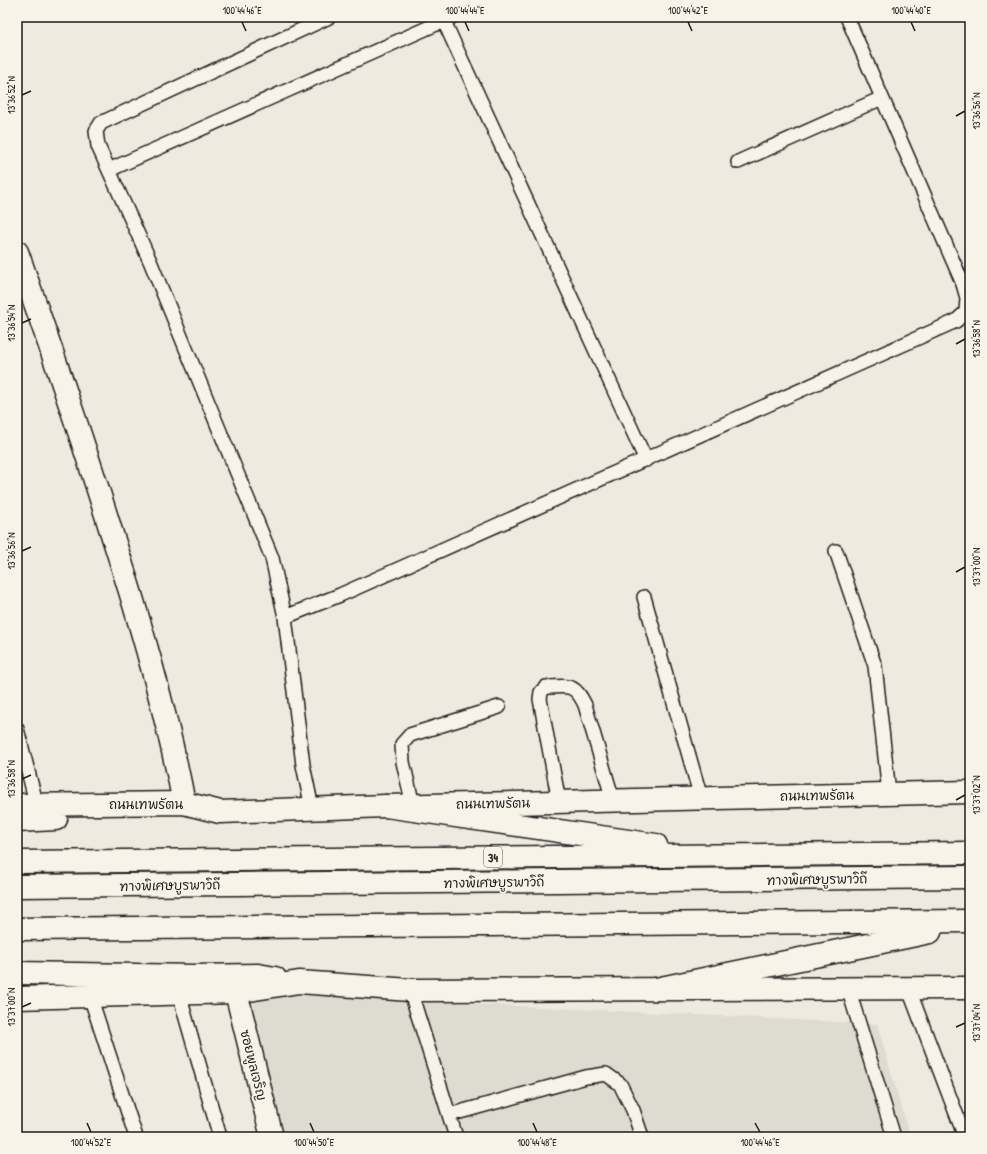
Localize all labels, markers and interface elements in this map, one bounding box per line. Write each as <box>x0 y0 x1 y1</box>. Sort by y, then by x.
text: 100°44'46"E <box>222 4 262 17</box>
text: 100°44'44"E <box>446 4 485 17</box>
text: 100°44'42"E <box>668 4 709 17</box>
text: 100°44'40"E <box>891 4 931 17</box>
text: 13°36'52"N <box>5 76 18 114</box>
text: 13°36'56"N <box>970 92 983 130</box>
text: 13°36'54"N <box>5 305 18 341</box>
text: 13°36'58"N <box>970 320 983 358</box>
text: 13°36'56"N <box>5 532 18 570</box>
text: 13°37'00"N <box>970 548 983 586</box>
text: 13°36'58"N <box>5 760 18 798</box>
text: 13°37'02"N <box>970 775 983 815</box>
street label: ถนนเทพรัตน <box>780 785 855 805</box>
street label: ถนนเทพรัตน <box>456 793 531 813</box>
street label: ถนนเทพรัตน <box>109 795 183 813</box>
road number: 34 <box>484 847 502 867</box>
street label: ทางพิเศษบูรพาวิถี <box>766 869 868 890</box>
street label: ทางพิเศษบูรพาวิถี <box>443 872 545 893</box>
street label: ทางพิเศษบูรพาวิถี <box>119 875 221 896</box>
text: 13°37'00"N <box>5 988 18 1026</box>
text: 13°37'04"N <box>970 1004 983 1042</box>
street label: ซอยพูลเจริญ <box>236 1028 272 1103</box>
text: 100°44'52"E <box>71 1136 112 1149</box>
text: 100°44'50"E <box>294 1136 335 1149</box>
text: 100°44'48"E <box>517 1136 557 1149</box>
text: 100°44'46"E <box>740 1136 780 1149</box>

